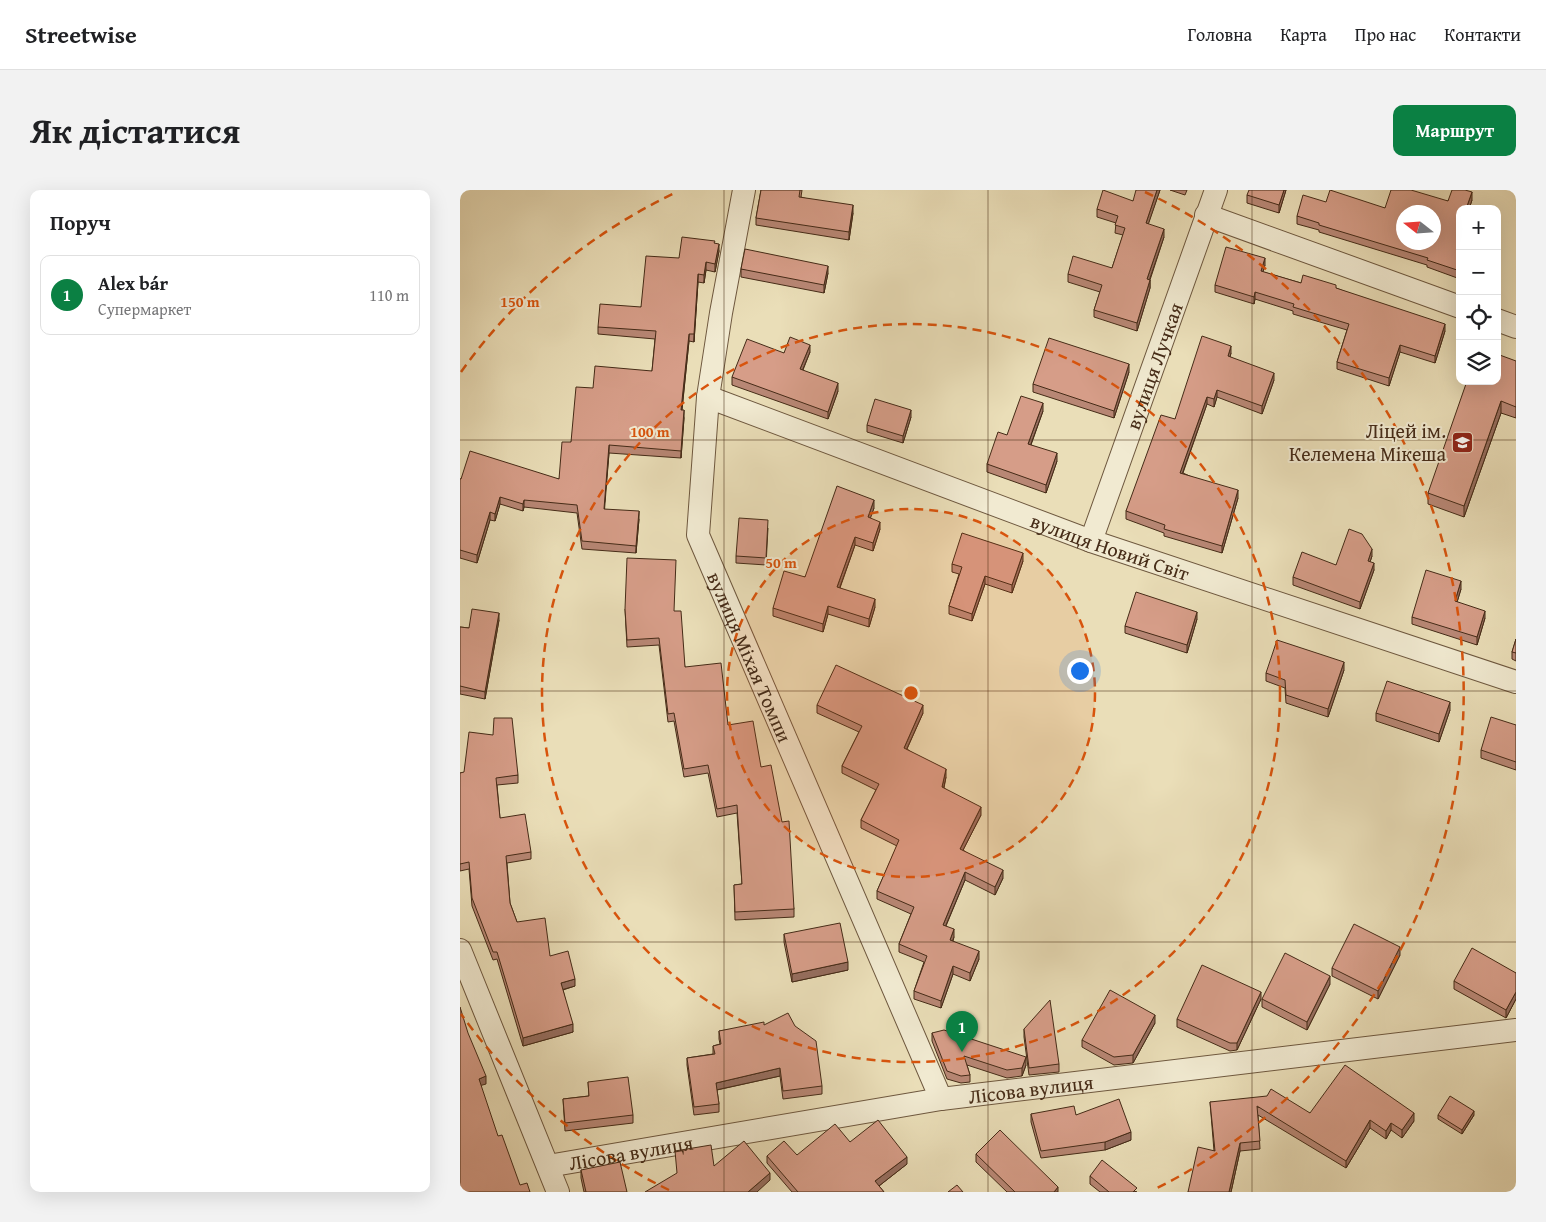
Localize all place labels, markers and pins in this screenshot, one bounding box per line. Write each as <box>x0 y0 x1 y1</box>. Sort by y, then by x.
place label: Ліцей ім. Келемена Мікеша <box>1289 416 1446 468</box>
school or university icon: Ліцей ім. Келемена Мікеша <box>1450 430 1474 454</box>
centre of rings <box>902 684 920 702</box>
pin: 1 <box>946 1011 978 1052</box>

